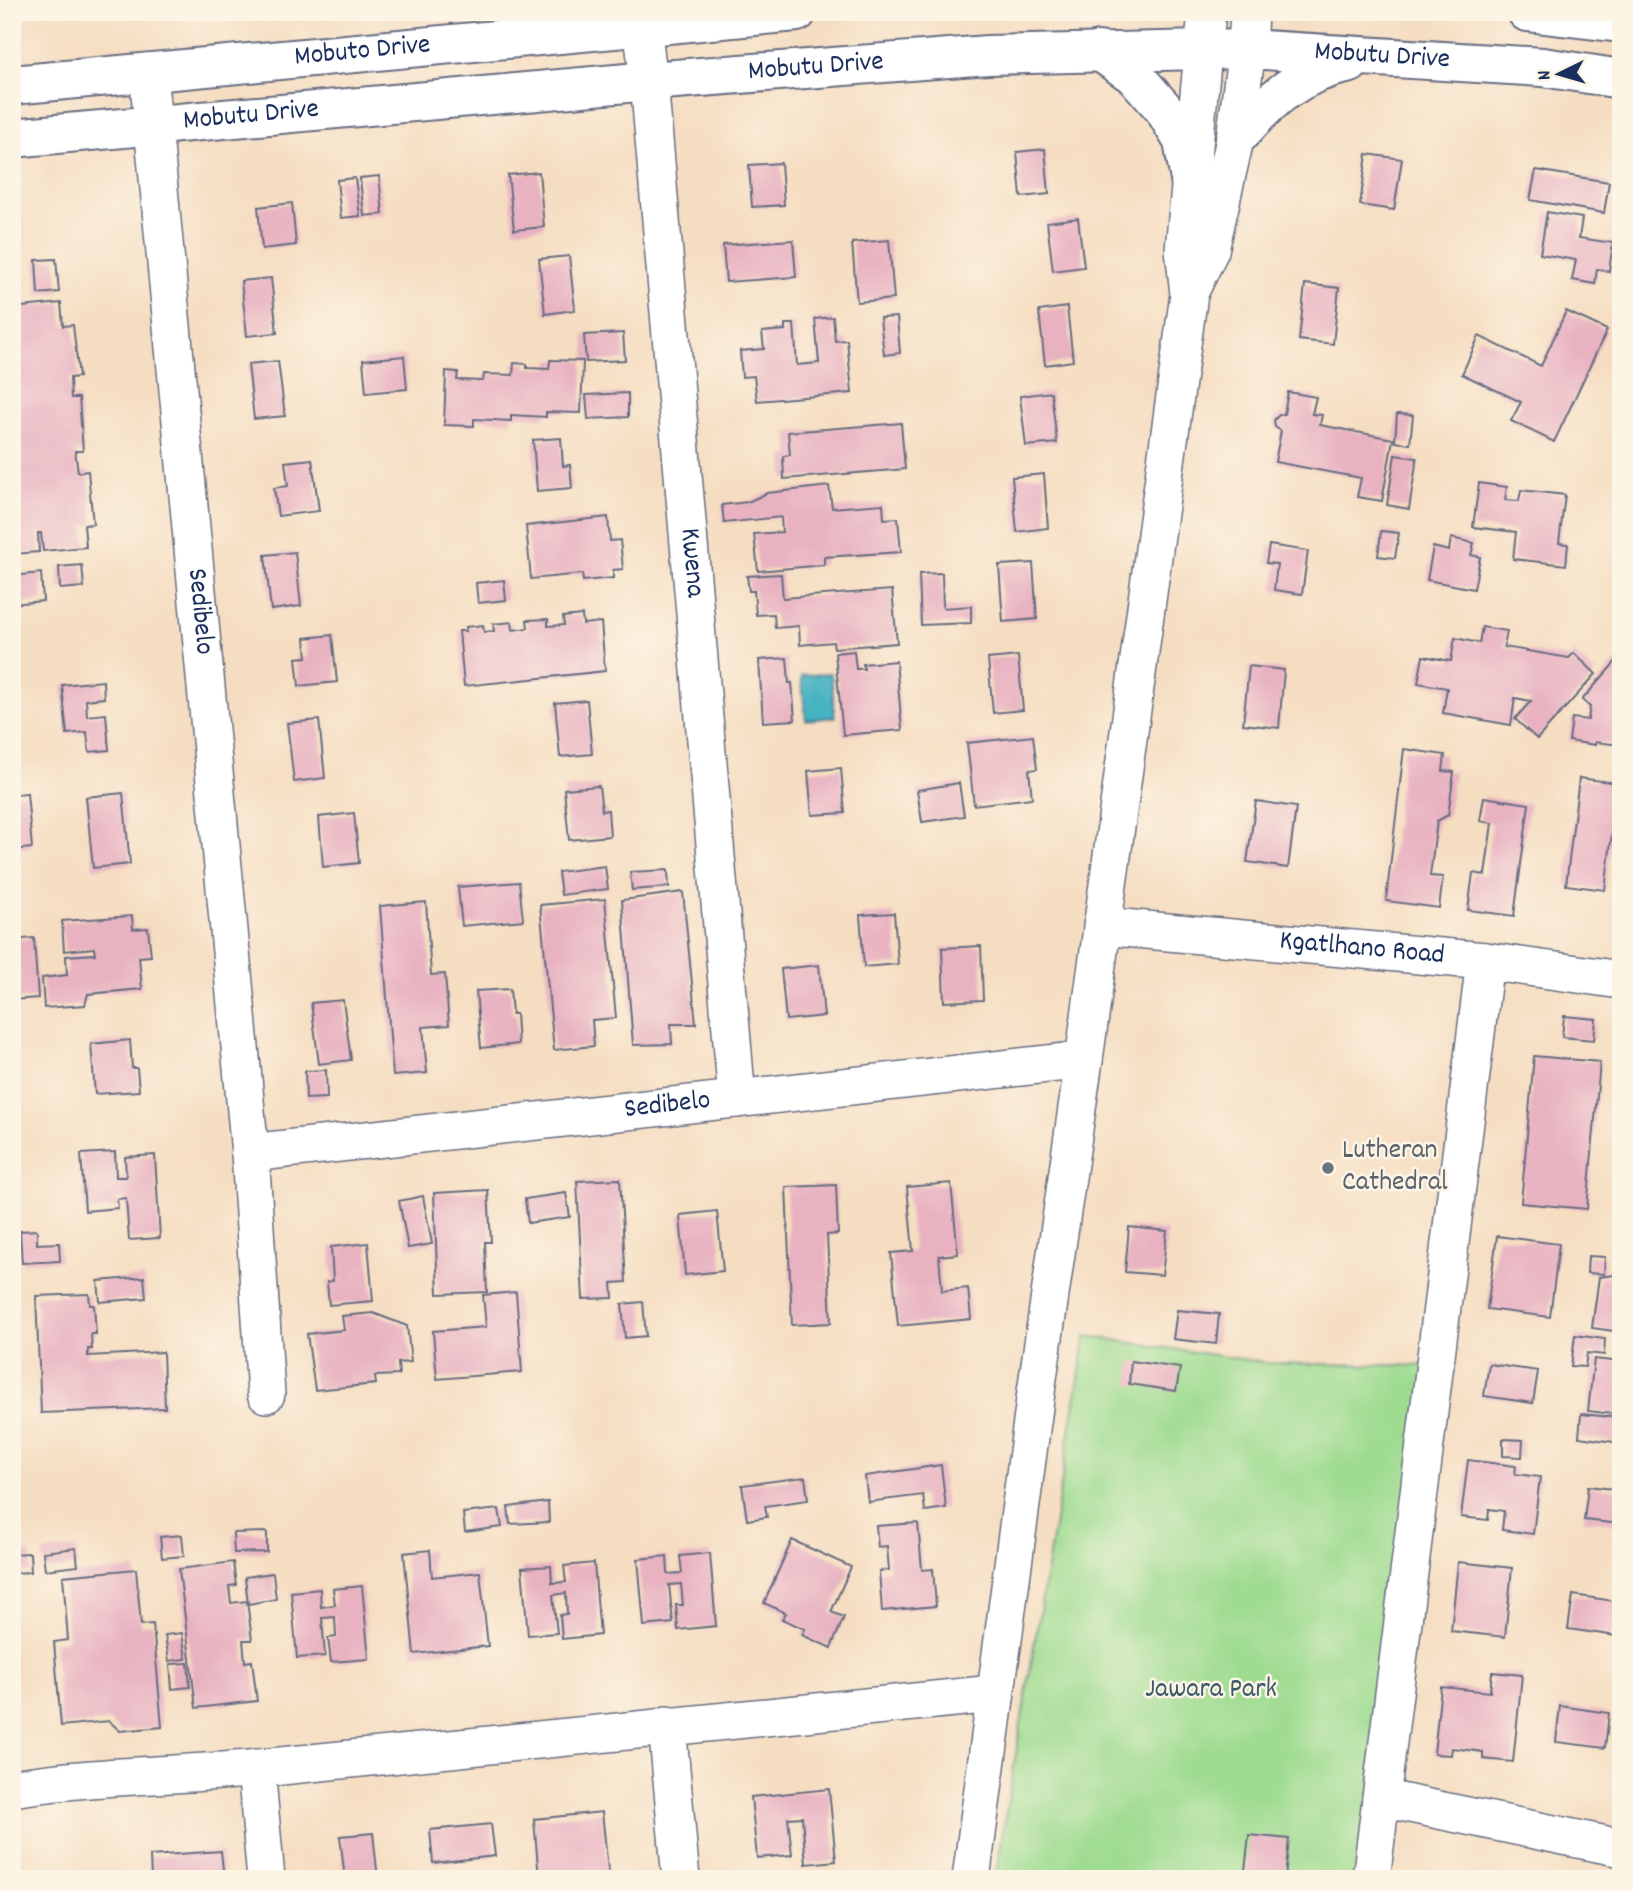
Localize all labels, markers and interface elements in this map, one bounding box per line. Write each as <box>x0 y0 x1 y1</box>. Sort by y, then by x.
street label: Mobuto Drive <box>293 26 432 79</box>
street label: Mobutu Drive <box>1313 33 1451 81</box>
north arrow <box>1524 38 1594 108</box>
street label: Mobutu Drive <box>747 43 885 93</box>
text: N <box>1532 69 1559 81</box>
street label: Mobutu Drive <box>182 91 321 143</box>
street label: Kwena <box>668 526 714 600</box>
street label: Sedibelo <box>175 567 223 657</box>
street label: Kgatlhano Road <box>1278 922 1446 977</box>
street label: Sedibelo <box>622 1082 713 1131</box>
place label: Lutheran Cathedral <box>1342 1132 1448 1204</box>
marker: Lutheran Cathedral <box>1320 1160 1336 1176</box>
park label: Jawara Park <box>1145 1671 1277 1711</box>

